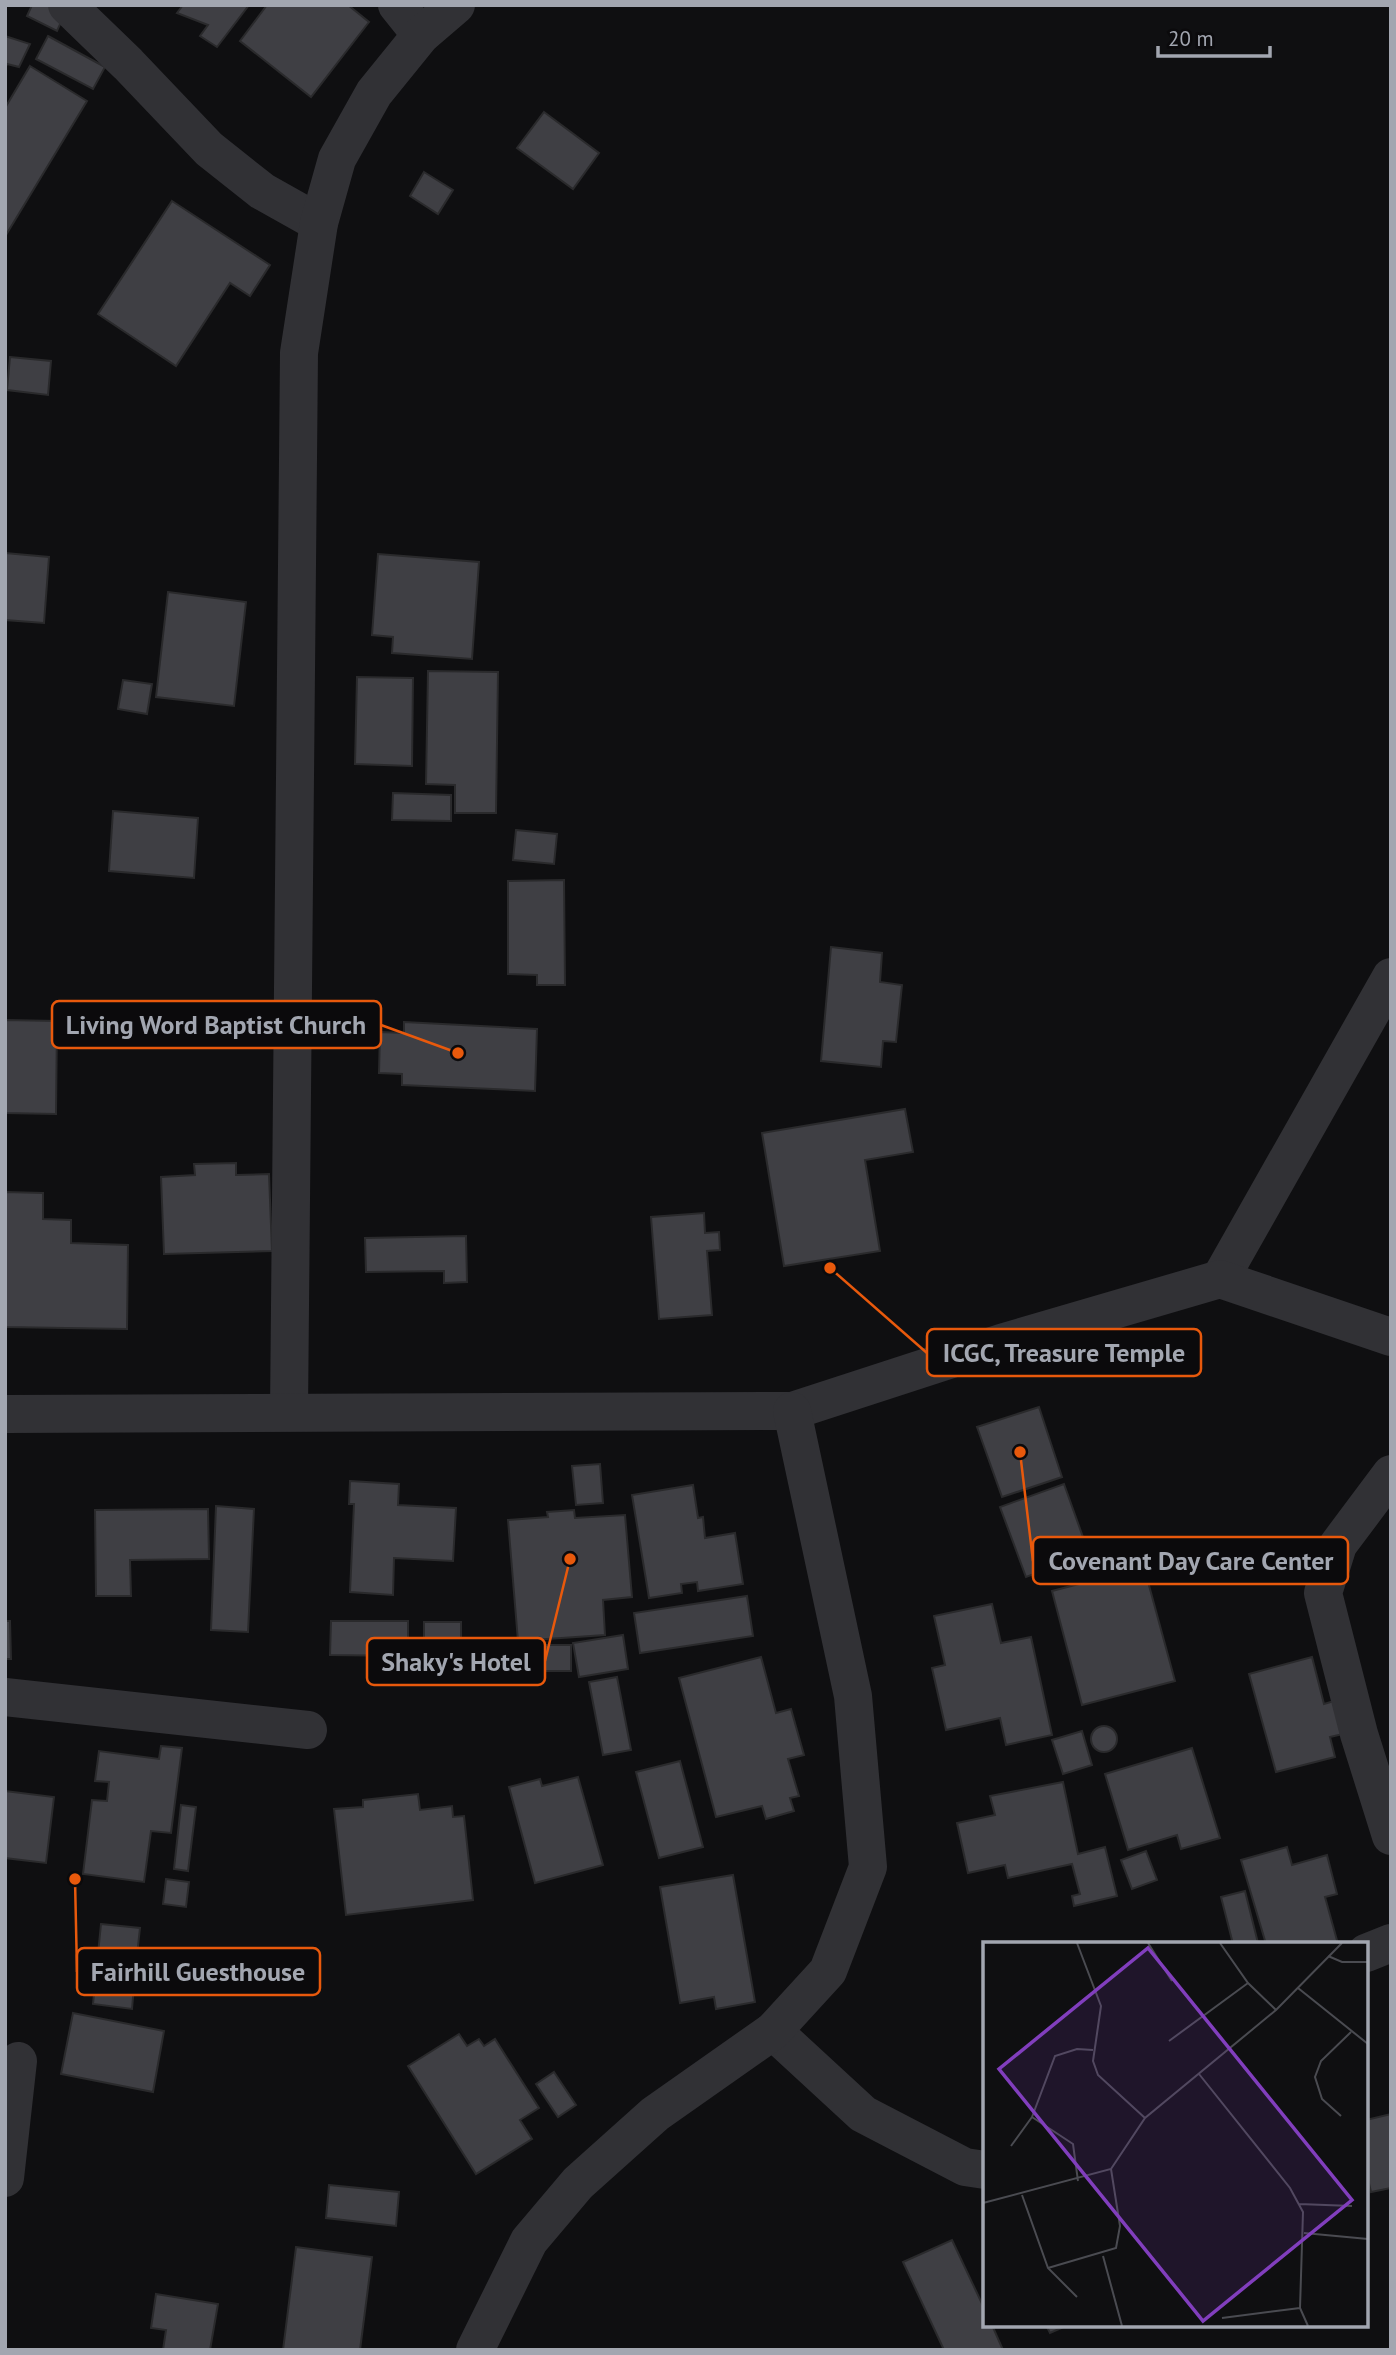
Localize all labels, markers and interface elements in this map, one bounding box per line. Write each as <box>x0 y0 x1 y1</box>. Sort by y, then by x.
scale bar <box>1158 14 1270 58</box>
text: 20 m <box>1168 25 1214 52</box>
callout: Living Word Baptist Church <box>52 1001 381 1048</box>
text: Living Word Baptist Church <box>66 1008 366 1041</box>
callout: ICGC, Treasure Temple <box>927 1329 1201 1376</box>
text: ICGC, Treasure Temple <box>943 1336 1185 1369</box>
callout: Covenant Day Care Center <box>1033 1537 1348 1584</box>
text: Covenant Day Care Center <box>1049 1544 1334 1577</box>
callout: Shaky's Hotel <box>367 1638 545 1685</box>
text: Shaky's Hotel <box>381 1645 531 1678</box>
inset map <box>983 1942 1368 2327</box>
callout: Fairhill Guesthouse <box>77 1948 320 1995</box>
text: Fairhill Guesthouse <box>91 1955 305 1988</box>

